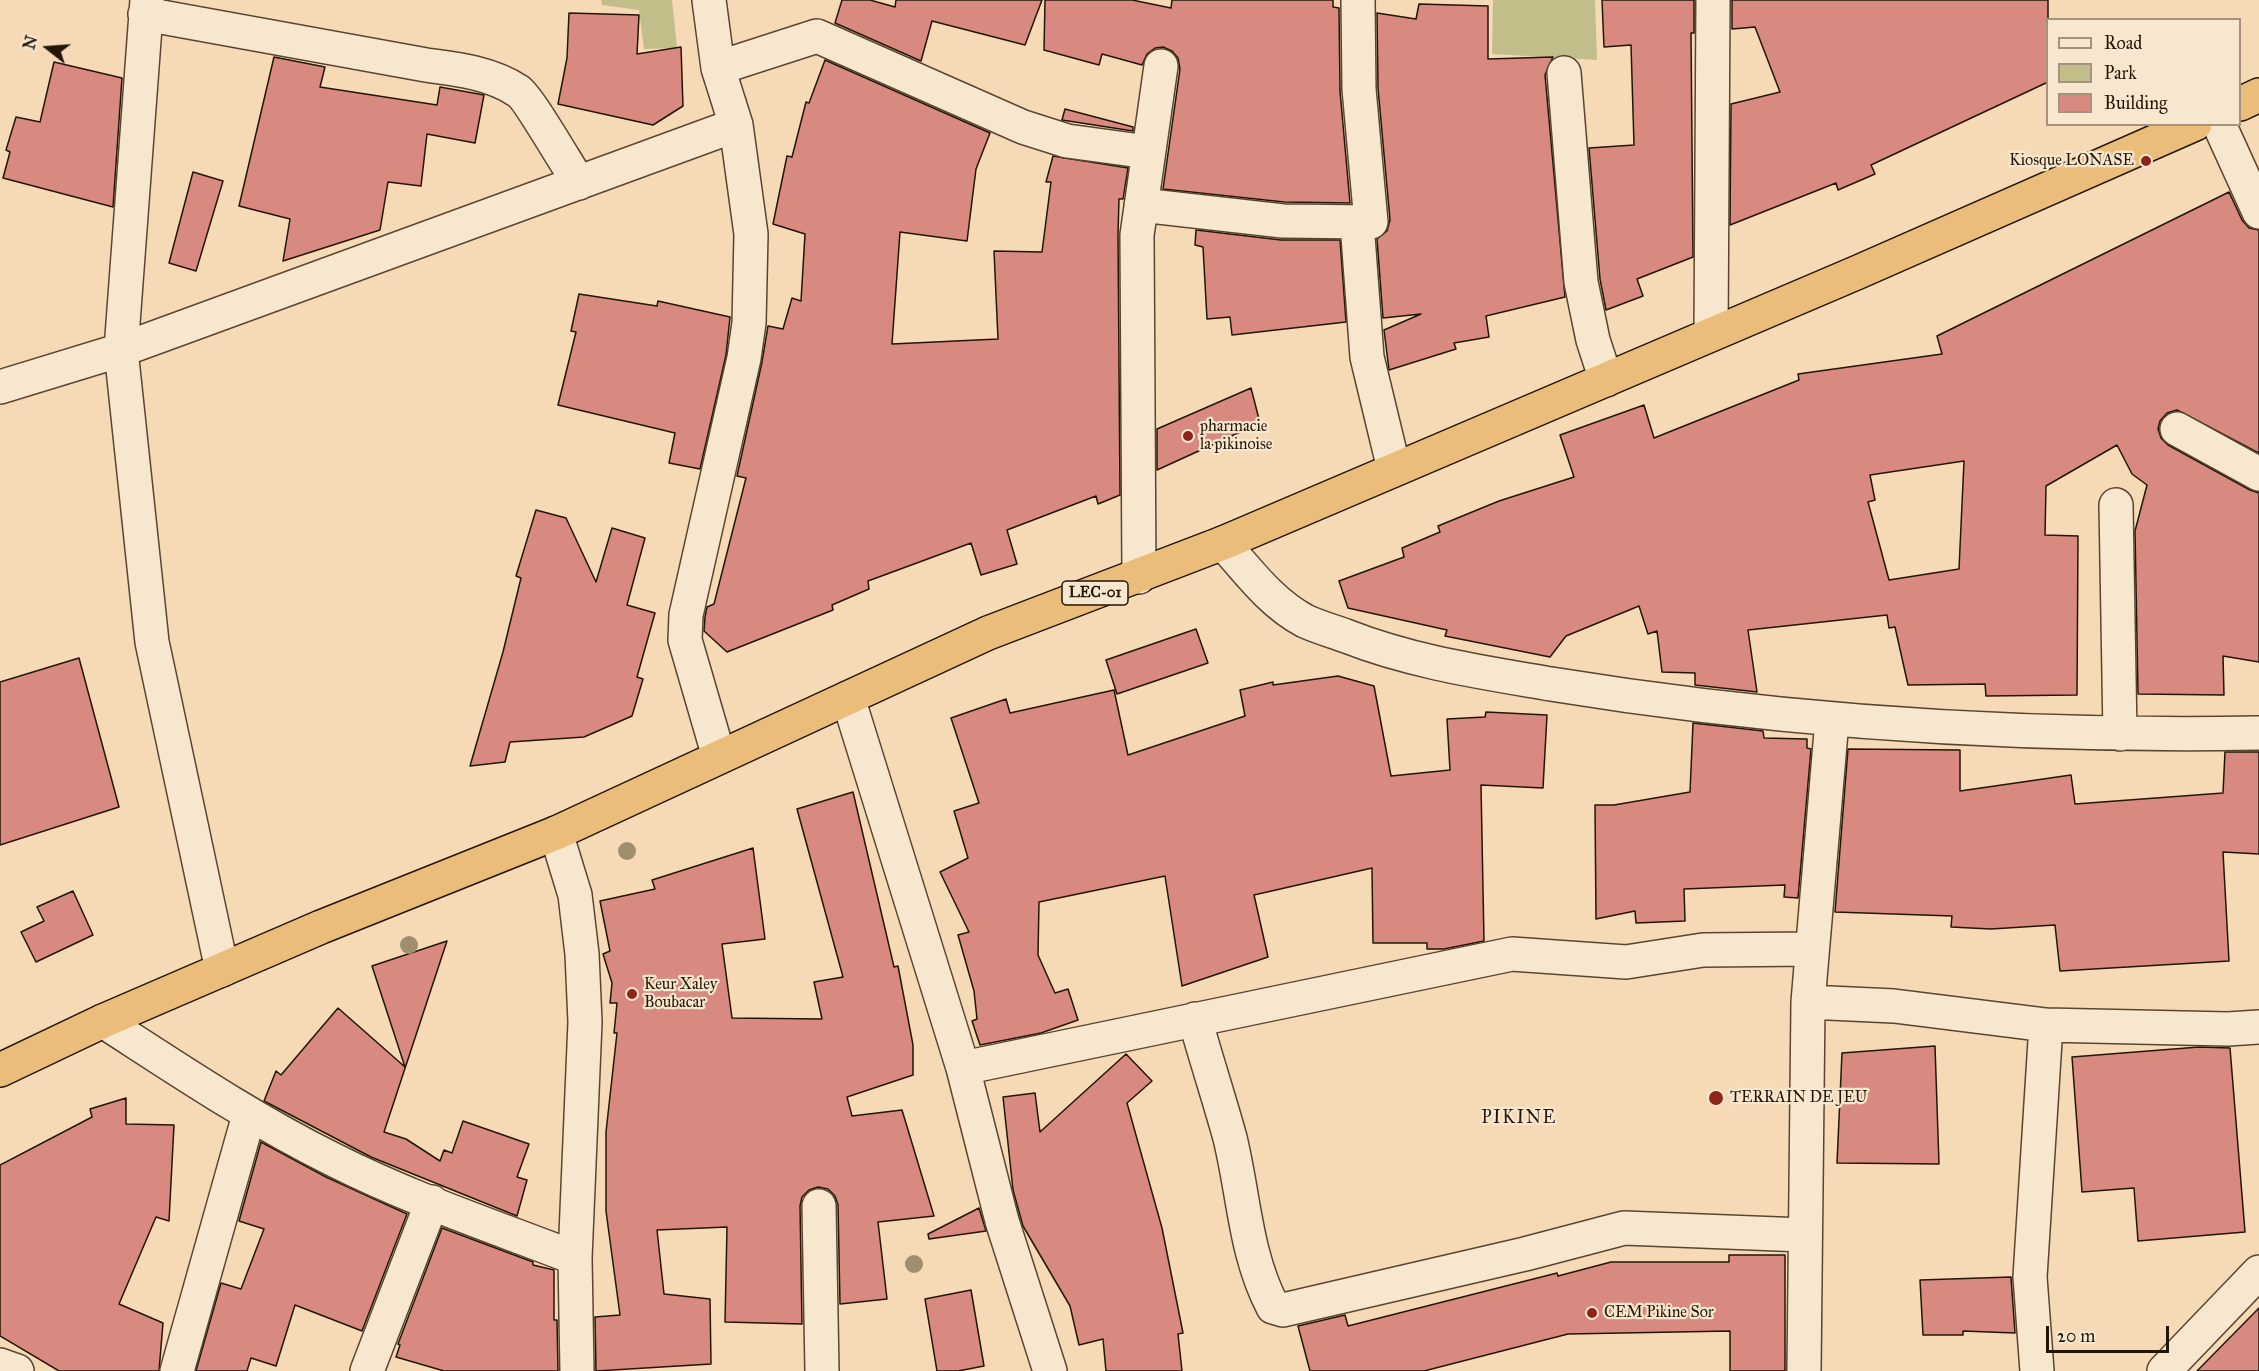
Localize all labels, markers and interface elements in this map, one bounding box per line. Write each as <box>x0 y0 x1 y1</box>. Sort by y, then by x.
north arrow <box>18 18 78 78</box>
legend <box>2046 18 2241 126</box>
text: Road <box>2104 32 2142 54</box>
text: N <box>19 33 41 52</box>
text: Park <box>2104 62 2137 84</box>
text: Building <box>2104 92 2167 114</box>
place label: Kiosque LONASE <box>2009 151 2134 171</box>
marker: Kiosque LONASE <box>2139 154 2153 168</box>
place label: pharmacie la pikinoise <box>1200 417 1273 455</box>
marker: pharmacie la pikinoise <box>1181 429 1195 443</box>
road number: LEC-01 <box>1062 581 1128 605</box>
place label: Keur Xaley Boubacar <box>644 975 717 1013</box>
marker: Keur Xaley Boubacar <box>625 987 639 1001</box>
place label: TERRAIN DE JEU <box>1730 1088 1867 1108</box>
marker: TERRAIN DE JEU <box>1707 1089 1725 1107</box>
district label: PIKINE <box>1481 1108 1557 1130</box>
place label: CEM Pikine Sor <box>1604 1303 1714 1323</box>
marker: CEM Pikine Sor <box>1585 1306 1599 1320</box>
scale bar <box>2049 1314 2172 1352</box>
text: 20 m <box>2057 1325 2095 1347</box>

